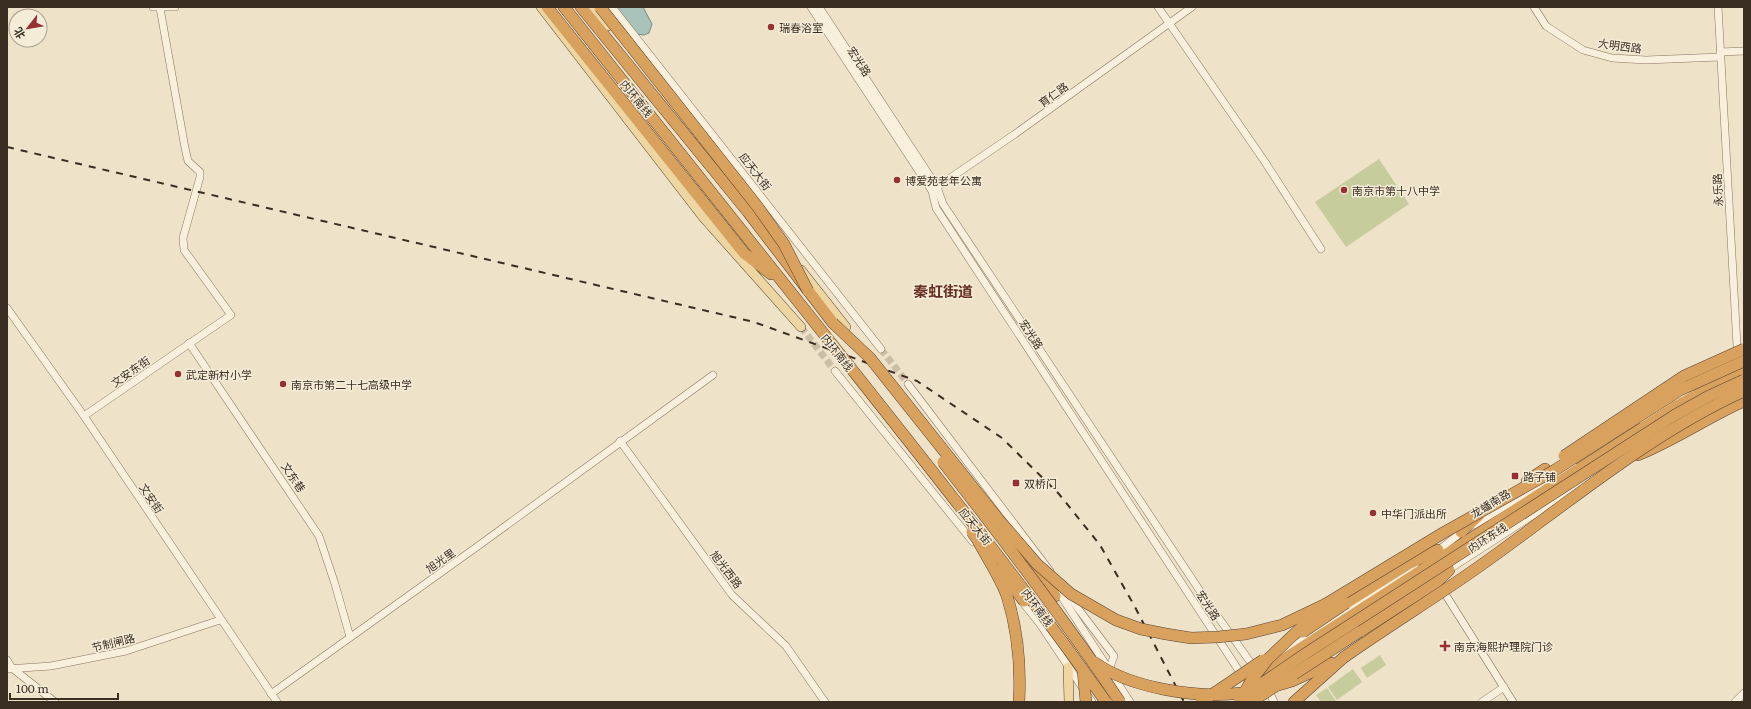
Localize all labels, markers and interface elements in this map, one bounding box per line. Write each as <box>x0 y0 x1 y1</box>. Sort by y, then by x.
north arrow <box>8 8 48 48</box>
place label: 瑞春浴室 <box>779 19 823 35</box>
marker: 瑞春浴室 <box>766 22 776 32</box>
text: 北 <box>9 25 28 43</box>
street label: 大明西路 <box>1597 34 1643 56</box>
street label: 宏光路 <box>844 43 876 79</box>
street label: 内环南线 <box>617 76 657 120</box>
street label: 育仁路 <box>1035 78 1071 110</box>
street label: 应天大街 <box>736 149 776 193</box>
place label: 博爱苑老年公寓 <box>905 172 982 188</box>
street label: 永乐路 <box>1708 173 1726 207</box>
marker: 博爱苑老年公寓 <box>892 175 902 185</box>
place label: 南京市第十八中学 <box>1352 182 1440 198</box>
marker: 南京市第十八中学 <box>1339 185 1349 195</box>
district label: 秦虹街道 <box>913 279 973 302</box>
street label: 宏光路 <box>1016 316 1048 352</box>
street label: 内环南线 <box>818 330 858 374</box>
street label: 文安东街 <box>107 352 153 390</box>
place label: 武定新村小学 <box>186 366 252 382</box>
marker: 武定新村小学 <box>173 369 183 379</box>
place label: 南京市第二十七高级中学 <box>291 376 412 392</box>
marker: 南京市第二十七高级中学 <box>278 379 288 389</box>
street label: 文东巷 <box>278 459 310 495</box>
place label: 路子铺 <box>1523 468 1556 484</box>
marker: 路子铺 <box>1510 471 1520 481</box>
place label: 双桥门 <box>1024 475 1057 491</box>
marker: 双桥门 <box>1011 478 1021 488</box>
street label: 文安街 <box>136 480 168 516</box>
street label: 龙蟠南路 <box>1467 485 1513 521</box>
street label: 应天大街 <box>956 504 996 548</box>
place label: 中华门派出所 <box>1381 505 1447 521</box>
marker: 中华门派出所 <box>1368 508 1378 518</box>
street label: 内环东线 <box>1464 518 1510 556</box>
street label: 旭光里 <box>422 544 458 576</box>
street label: 旭光西路 <box>707 547 747 591</box>
street label: 内环南线 <box>1018 585 1058 629</box>
street label: 宏光路 <box>1193 587 1225 623</box>
street label: 节制闸路 <box>90 629 136 655</box>
place label: 南京海熙护理院门诊 <box>1454 638 1553 654</box>
marker: 南京海熙护理院门诊 <box>1439 640 1451 652</box>
scale bar <box>10 675 118 701</box>
text: 100 m <box>16 679 49 697</box>

